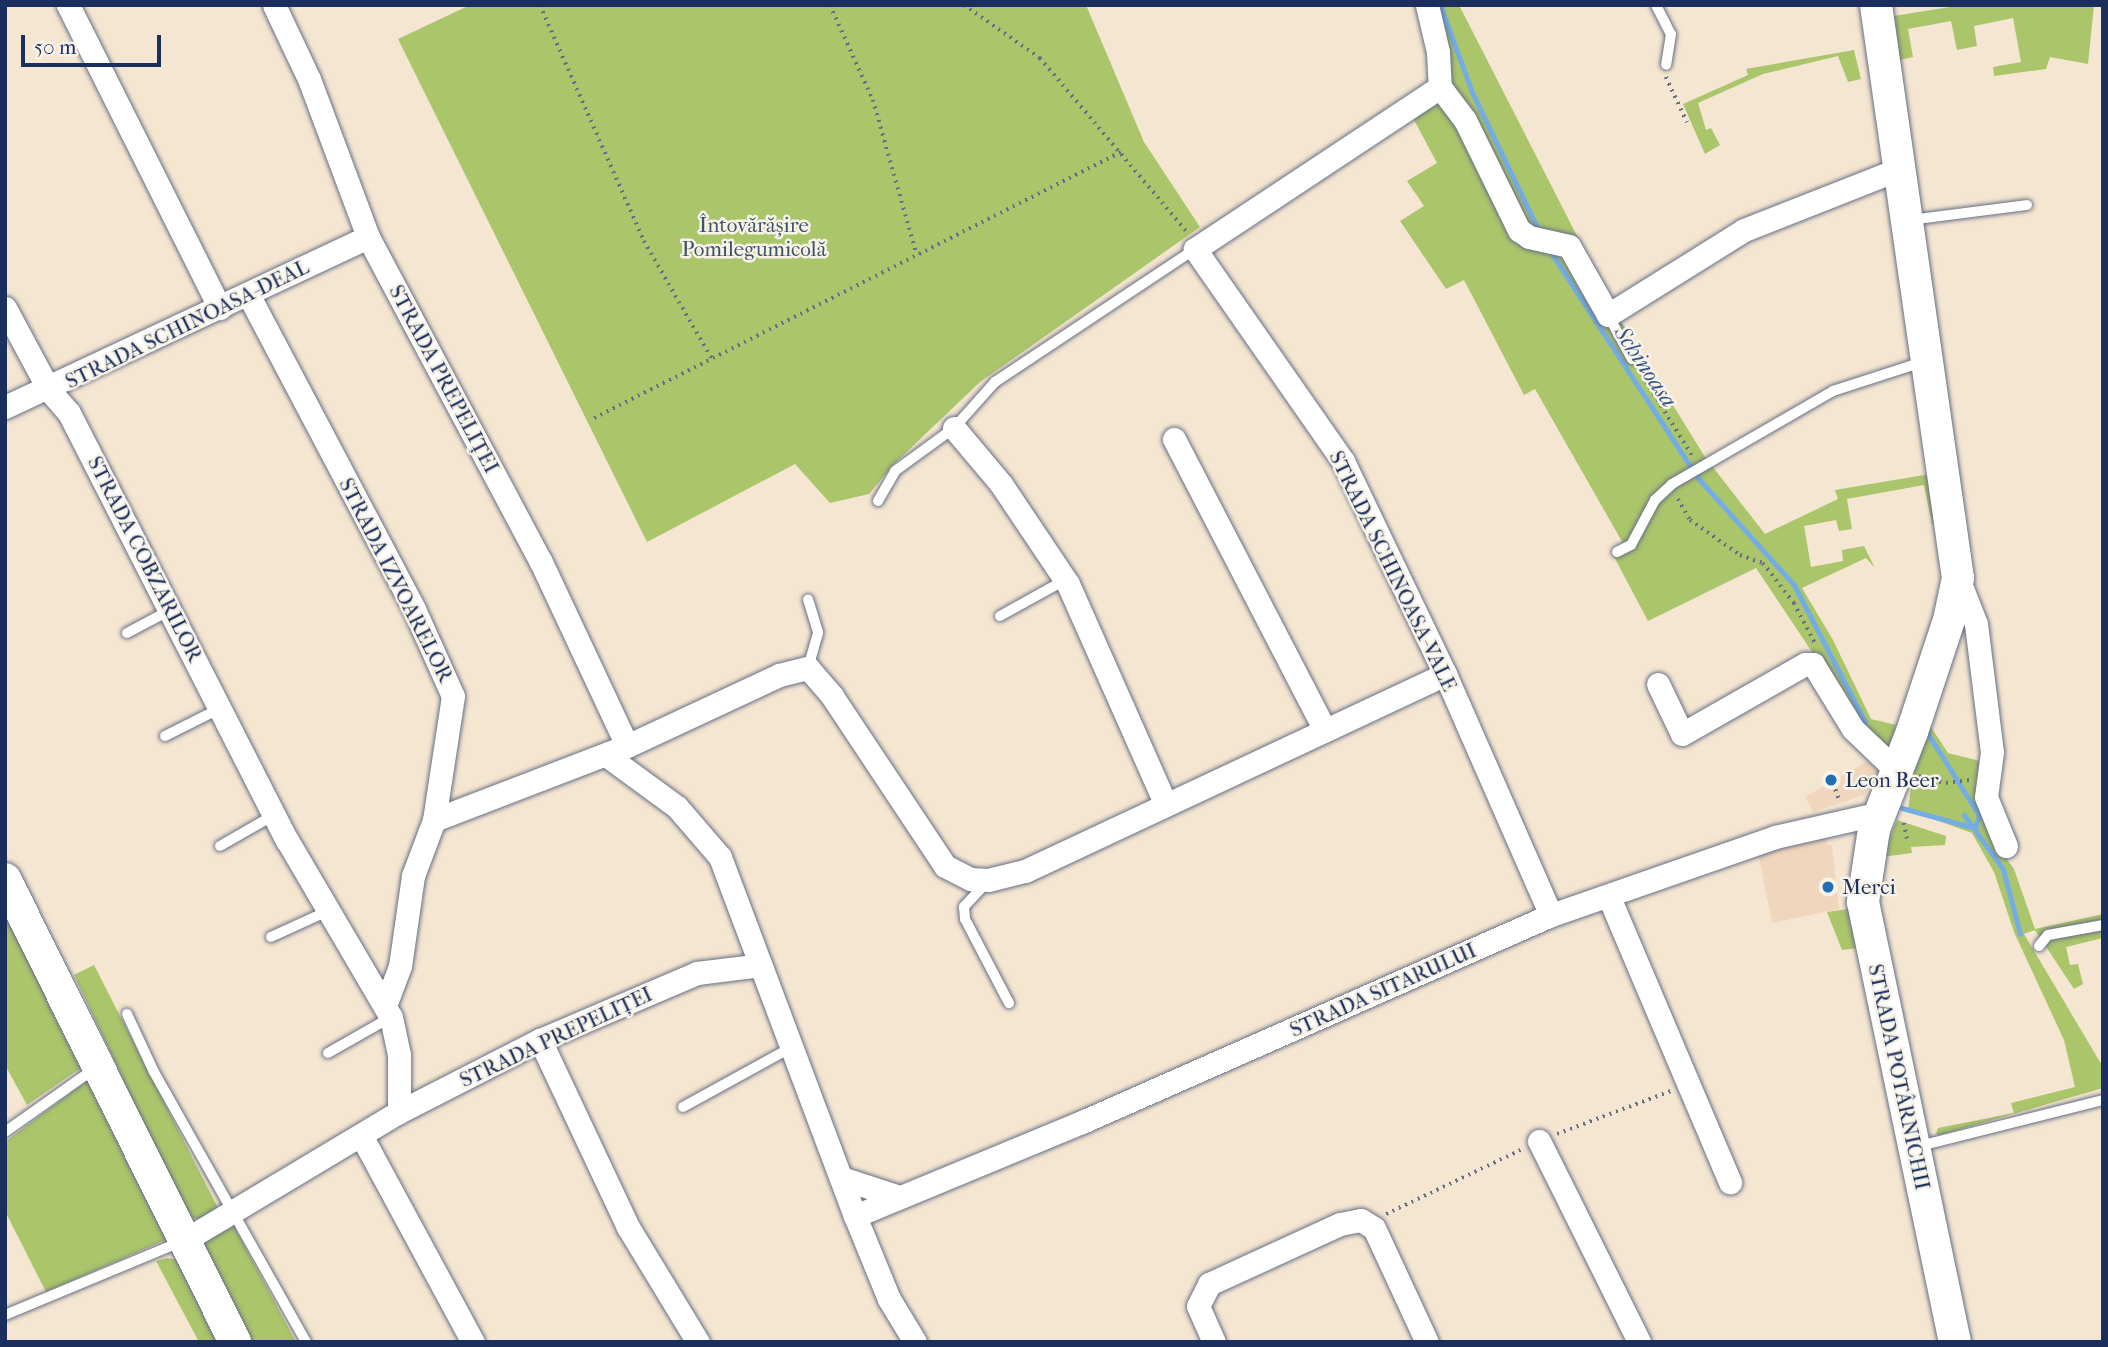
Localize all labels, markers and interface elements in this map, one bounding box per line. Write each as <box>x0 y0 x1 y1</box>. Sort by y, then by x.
scale bar <box>24 21 164 65</box>
text: 50 m <box>34 35 77 59</box>
park label: Întovărășire Pomilegumicolă <box>682 212 826 262</box>
street label: STRADA SCHINOASA-DEAL <box>61 254 313 394</box>
street label: STRADA PREPELIȚEI <box>384 281 504 477</box>
water label: Schinoasa <box>1608 321 1682 413</box>
street label: STRADA SCHINOASA-VALE <box>1324 447 1462 695</box>
street label: STRADA COBZARILOR <box>82 452 208 666</box>
street label: STRADA IZVOARELOR <box>334 474 458 686</box>
place label: Leon Beer <box>1845 767 1939 793</box>
marker: Leon Beer <box>1823 772 1839 788</box>
place label: Merci <box>1842 874 1896 900</box>
marker: Merci <box>1820 879 1836 895</box>
street label: STRADA SITARULUI <box>1286 938 1480 1042</box>
street label: STRADA POTÂRNICHII <box>1863 962 1935 1192</box>
street label: STRADA PREPELIȚEI <box>456 981 656 1093</box>

